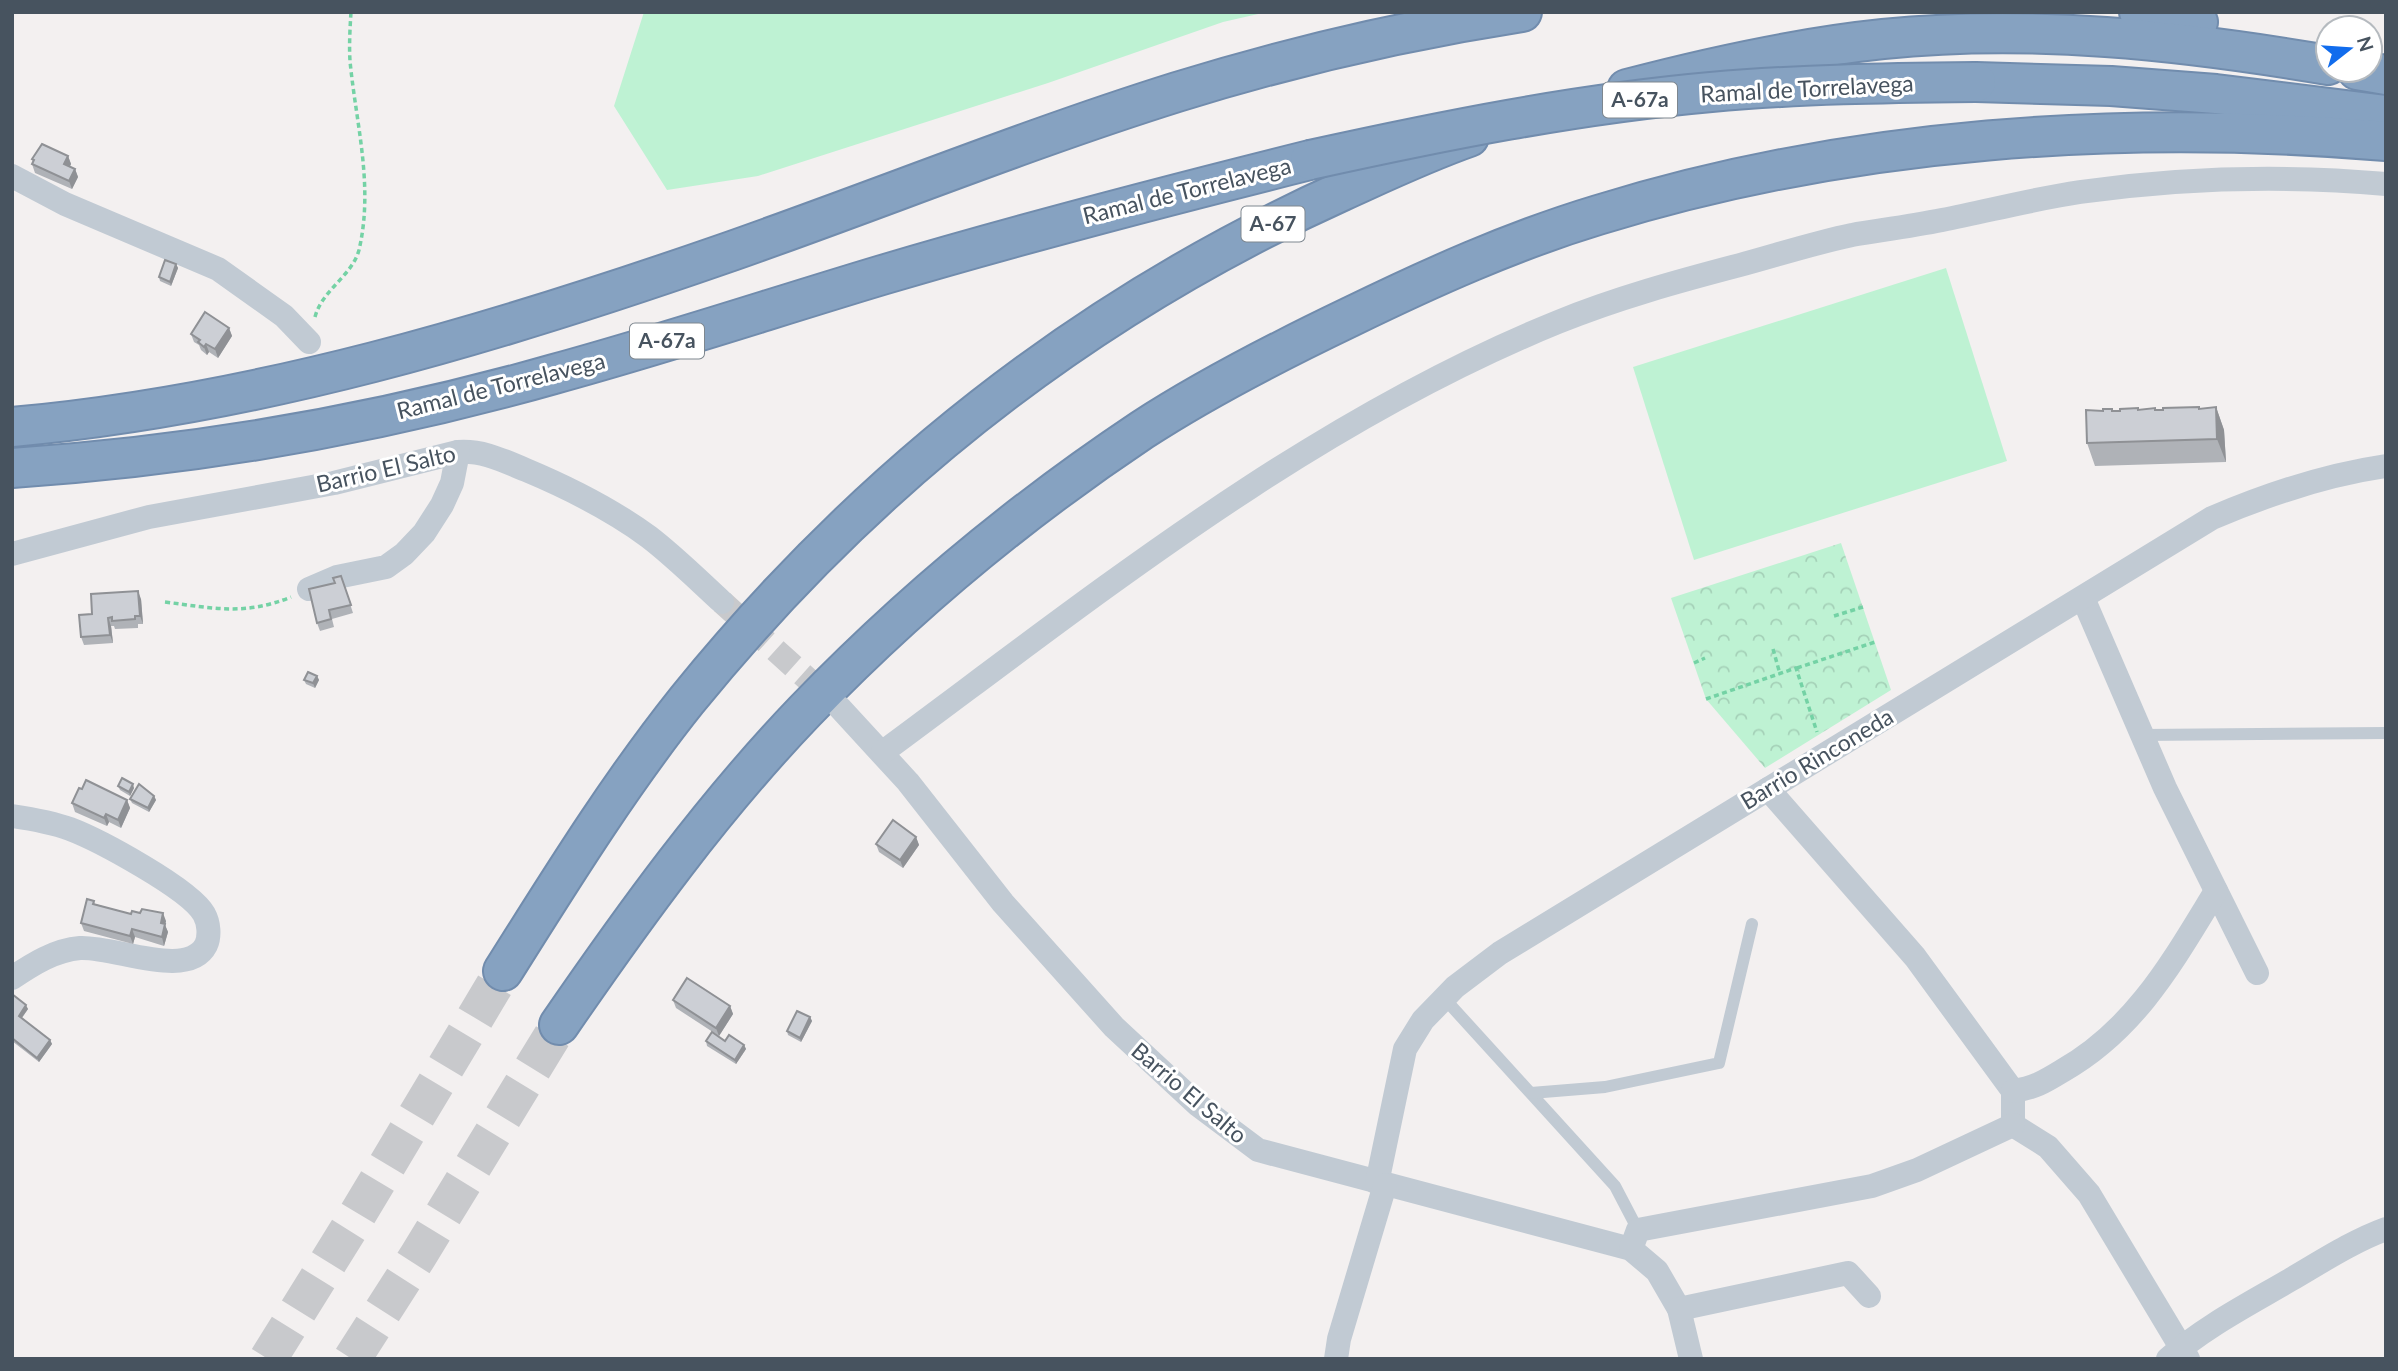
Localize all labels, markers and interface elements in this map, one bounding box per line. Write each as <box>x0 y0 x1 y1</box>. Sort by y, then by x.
north arrow <box>2314 14 2384 84</box>
text: N <box>2353 34 2379 54</box>
street label: Ramal de Torrelavega <box>1700 68 1914 108</box>
road number: A-67a <box>1603 82 1677 118</box>
street label: Ramal de Torrelavega <box>1080 151 1294 229</box>
road number: A-67 <box>1242 206 1304 242</box>
road number: A-67a <box>630 324 704 358</box>
street label: Ramal de Torrelavega <box>394 346 608 424</box>
street label: Barrio El Salto <box>313 438 458 498</box>
street label: Barrio Rinconeda <box>1735 702 1898 815</box>
street label: Barrio El Salto <box>1126 1036 1253 1149</box>

